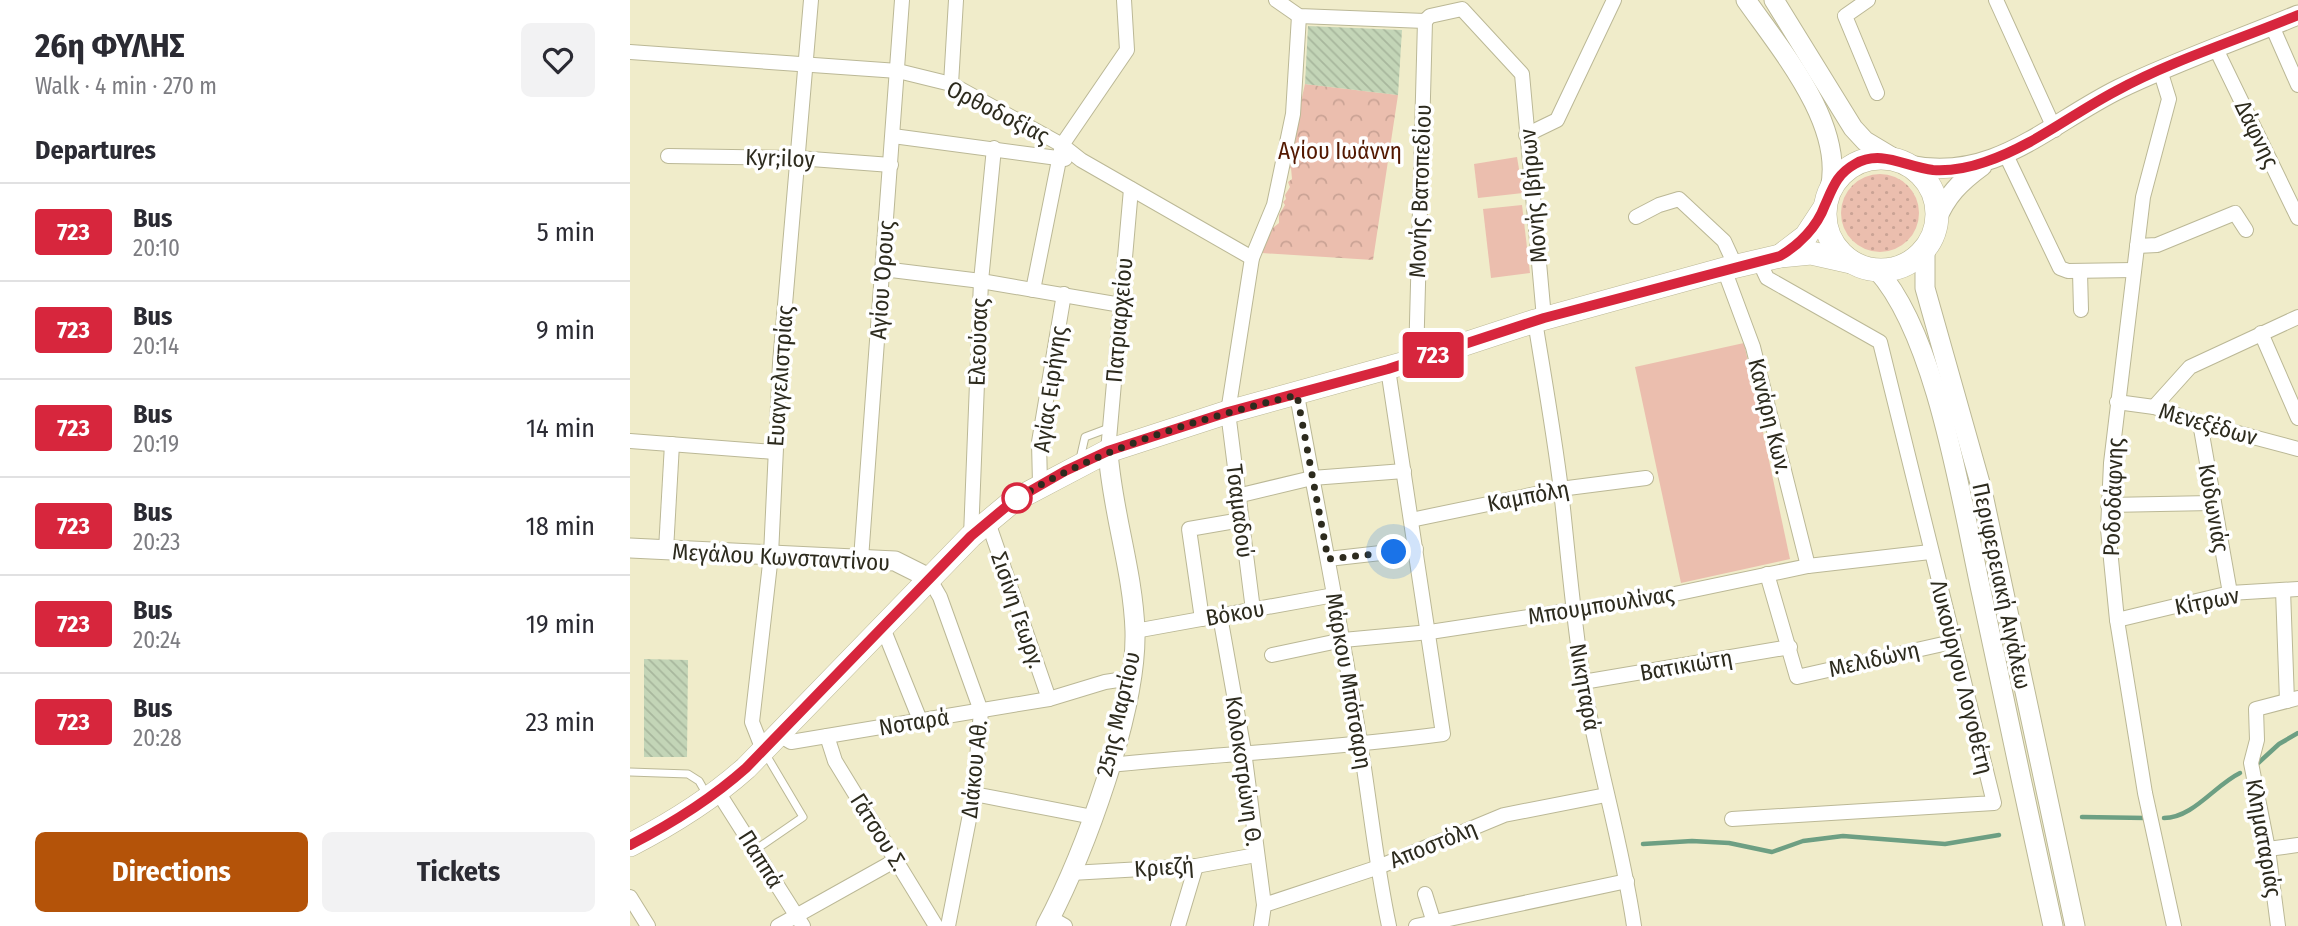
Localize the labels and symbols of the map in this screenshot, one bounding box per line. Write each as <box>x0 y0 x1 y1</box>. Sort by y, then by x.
street label: Ορθοδοξίας <box>942 74 1054 150</box>
street label: Δάφνης <box>2229 96 2285 173</box>
street label: Μονής Βατοπεδίου <box>1403 104 1437 278</box>
street label: Μονής Ιβήρων <box>1513 128 1553 264</box>
park label: Αγίου Ιωάννη <box>1278 137 1402 165</box>
street label: Kyr;iloy <box>745 143 816 173</box>
street label: Αγίου Όρους <box>864 219 900 340</box>
street label: Πατριαρχείου <box>1100 256 1138 384</box>
street label: Ελεούσας <box>962 297 994 386</box>
street label: Ευαγγελιστρίας <box>761 304 799 447</box>
street label: Αγίας Ειρήνης <box>1027 324 1073 454</box>
line badge: 723 <box>1393 332 1473 378</box>
street label: Κανάρη Κων. <box>1742 355 1798 477</box>
street label: Μενεξέδων <box>2156 397 2260 451</box>
street label: Ροδοδάφνης <box>2097 437 2129 557</box>
street label: Κυδωνιάς <box>2192 462 2236 555</box>
street label: Τσαμαδού <box>1220 463 1260 559</box>
street label: Καμπόλη <box>1485 474 1571 518</box>
street label: Περιφερειακή Αιγάλεω <box>1966 480 2038 692</box>
unlabelled marker <box>1002 483 1032 513</box>
your location <box>1376 534 1411 569</box>
street label: Μεγάλου Κωνσταντίνου <box>671 537 891 577</box>
street label: Σισίνη Γεωργ. <box>985 548 1051 672</box>
street label: Λυκούργου Λογοθέτη <box>1924 577 2000 777</box>
street label: Μπουμπουλίνας <box>1526 580 1676 630</box>
street label: Κίτρων <box>2172 581 2242 621</box>
street label: Μάρκου Μπότσαρη <box>1320 591 1378 771</box>
street label: Βόκου <box>1203 594 1267 632</box>
street label: Μελιδώνη <box>1826 635 1922 683</box>
street label: Νικηταρά <box>1564 641 1606 733</box>
street label: Βατικιώτη <box>1638 643 1734 687</box>
street label: 25ης Μαρτίου <box>1090 649 1146 779</box>
street label: Κολοκοτρώνη Θ. <box>1220 694 1268 848</box>
street label: Νοταρά <box>877 703 951 741</box>
street label: Διάκου Αθ. <box>955 718 993 820</box>
street label: Κληματαριάς <box>2240 777 2288 900</box>
street label: Γάτσου Σ. <box>844 788 914 876</box>
street label: Αποστόλη <box>1385 814 1481 874</box>
street label: Παππά <box>732 825 790 893</box>
street label: Κριεζή <box>1133 851 1195 883</box>

